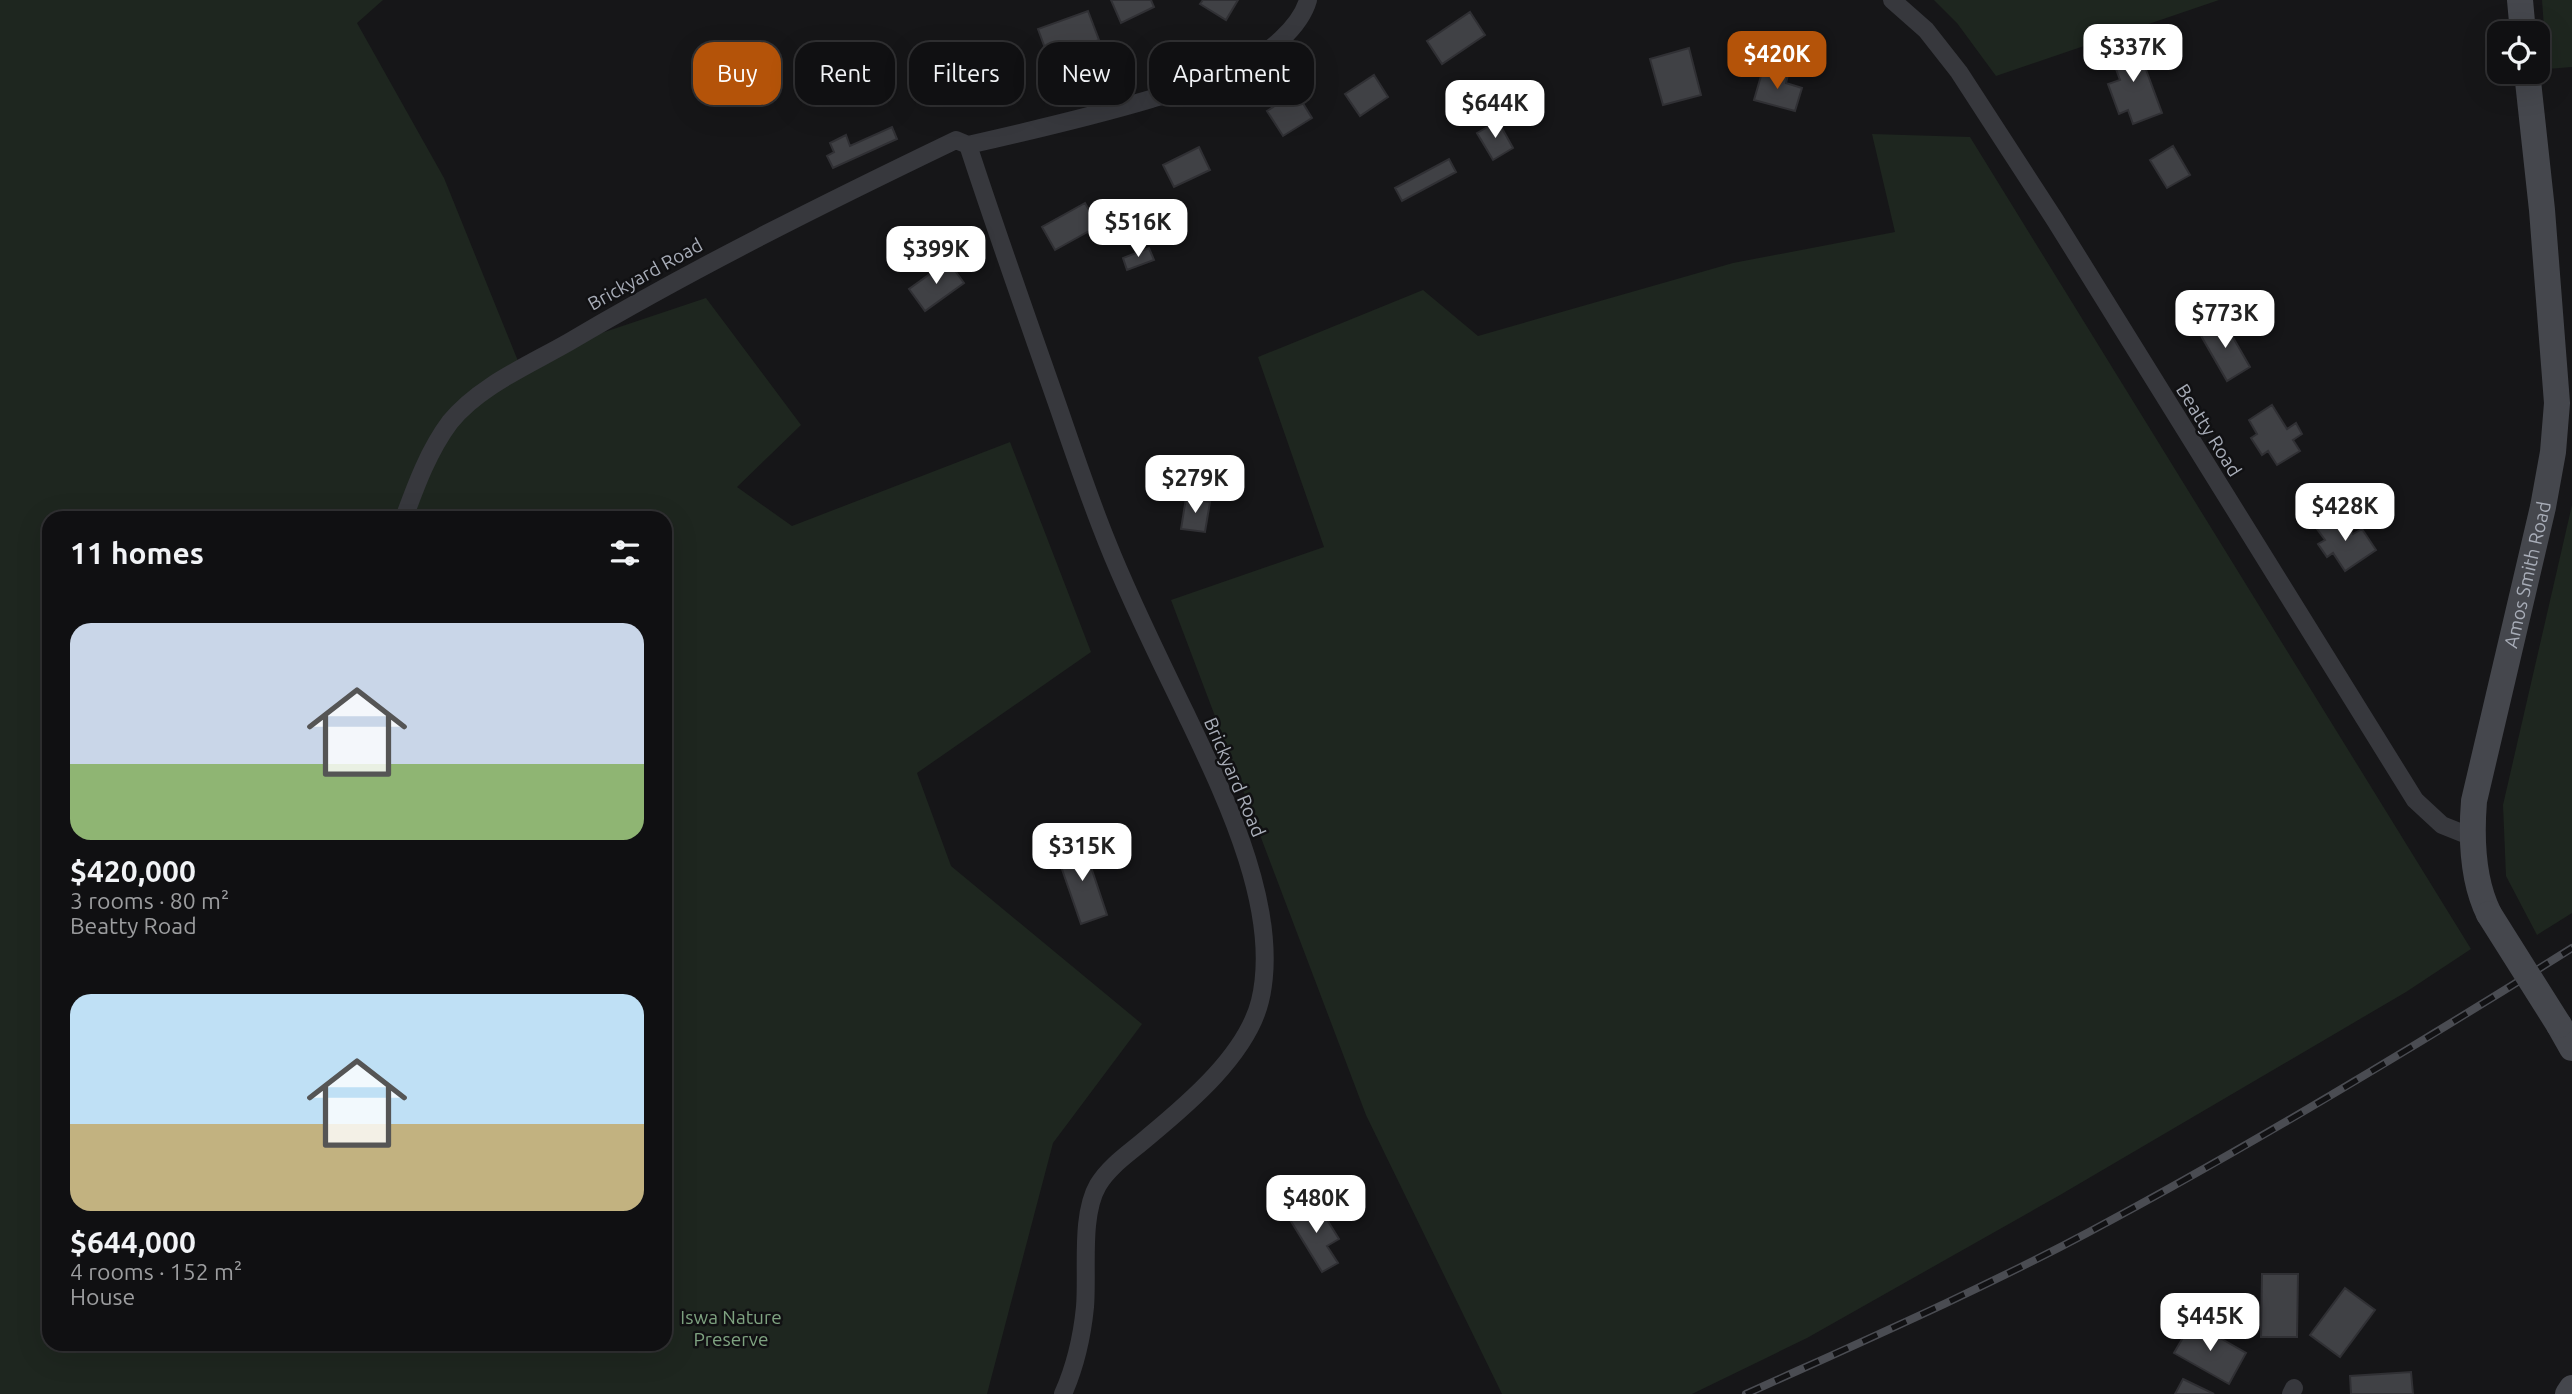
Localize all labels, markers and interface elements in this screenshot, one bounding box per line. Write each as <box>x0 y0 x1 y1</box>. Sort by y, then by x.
map controls <box>2487 21 2550 84</box>
button: locate <box>2487 21 2550 84</box>
pin: $337K <box>2084 24 2182 84</box>
pin: $420K <box>1728 32 1826 91</box>
text: $337K <box>2099 34 2167 59</box>
text: $420K <box>1743 41 1811 66</box>
chip: Buy <box>693 42 781 105</box>
chip: Rent <box>795 42 895 105</box>
chip: Filters <box>909 42 1024 105</box>
chip: New <box>1038 42 1135 105</box>
chip: Apartment <box>1149 42 1314 105</box>
pin: $644K <box>1446 80 1544 140</box>
text: $644K <box>1461 90 1529 115</box>
pin: $516K <box>1089 200 1187 259</box>
text: $516K <box>1104 209 1172 234</box>
pin: $399K <box>887 226 985 286</box>
street label: Brickyard Road <box>584 233 706 315</box>
text: $399K <box>902 236 970 261</box>
pin: $773K <box>2176 290 2274 350</box>
text: $773K <box>2191 300 2259 325</box>
street label: Beatty Road <box>2172 380 2246 480</box>
pin: $279K <box>1146 456 1244 515</box>
text: $279K <box>1161 465 1229 490</box>
pin: $428K <box>2296 484 2394 543</box>
text: $428K <box>2311 493 2379 518</box>
street label: Amos Smith Road <box>2499 499 2555 650</box>
icon: filters <box>606 534 644 572</box>
text: 11 homes <box>70 536 204 570</box>
icon: home <box>294 669 420 795</box>
street label: Brickyard Road <box>1200 714 1270 840</box>
pin: $315K <box>1033 824 1131 883</box>
text: $315K <box>1048 833 1116 858</box>
text: $420,000 <box>70 854 196 888</box>
text: 3 rooms · 80 m² <box>70 888 229 913</box>
text: Beatty Road <box>70 913 197 938</box>
icon: home <box>294 1040 420 1166</box>
pin: $480K <box>1267 1176 1365 1235</box>
text: $480K <box>1282 1185 1350 1210</box>
text: $644,000 <box>70 1225 196 1259</box>
text: 4 rooms · 152 m² <box>70 1259 242 1284</box>
text: House <box>70 1284 135 1309</box>
pin: $445K <box>2161 1294 2259 1353</box>
text: $445K <box>2176 1303 2244 1328</box>
park label: Iswa Nature Preserve <box>680 1306 782 1350</box>

